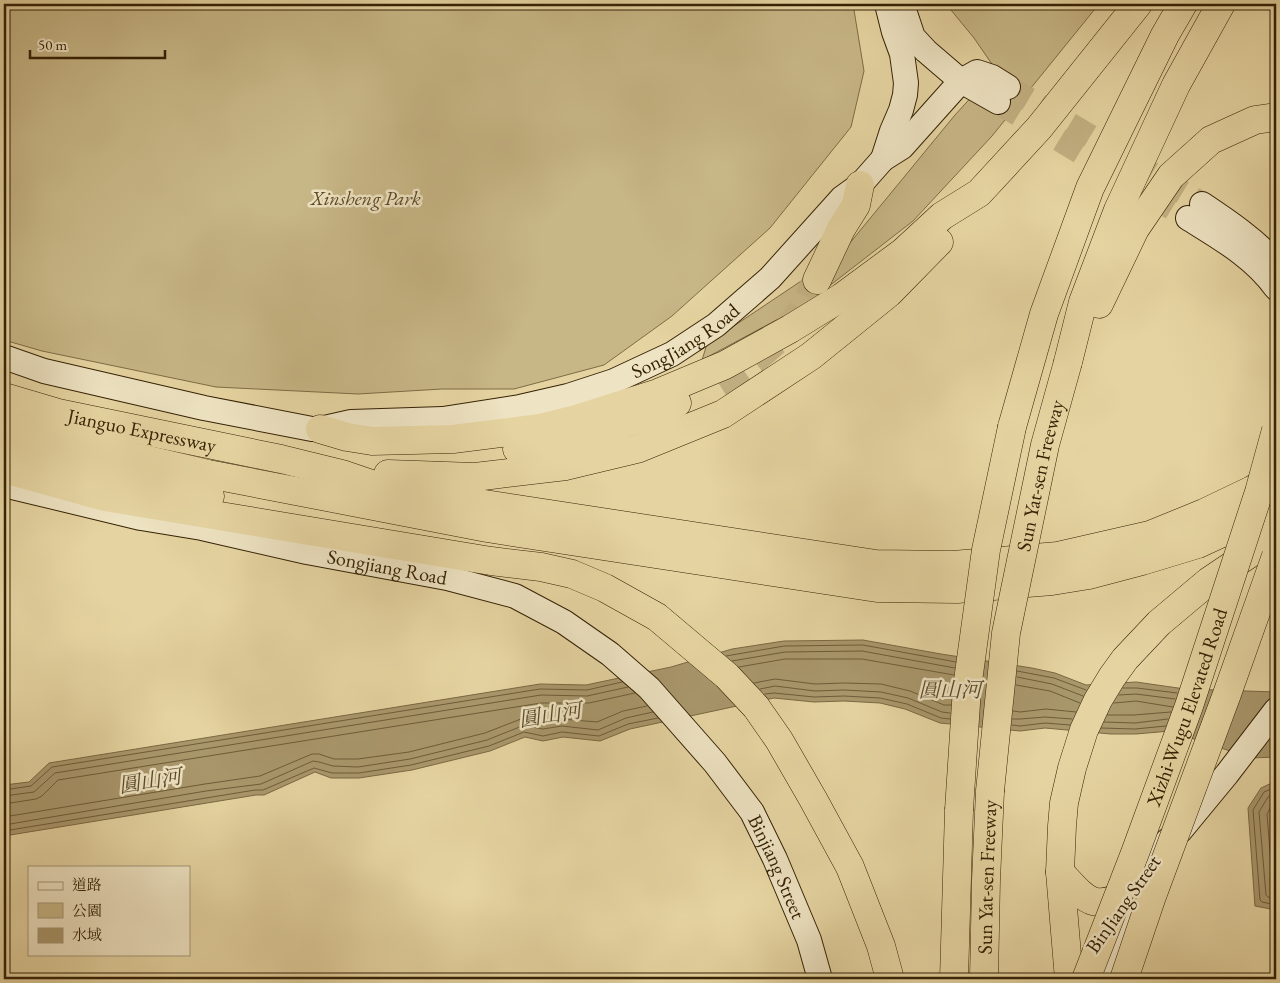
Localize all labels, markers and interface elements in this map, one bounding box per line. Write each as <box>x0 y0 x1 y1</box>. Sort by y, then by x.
scale bar <box>30 28 165 60</box>
text: 50 m <box>38 35 67 54</box>
park label: Xinsheng Park <box>309 185 421 211</box>
street label: SongJiang Road <box>627 297 746 384</box>
street label: Sun Yat-sen Freeway <box>1010 396 1070 554</box>
street label: Jianguo Expressway <box>63 402 219 458</box>
street label: Songjiang Road <box>325 543 450 591</box>
street label: Xizhi-Wugu Elevated Road <box>1140 604 1233 811</box>
water label: 圓山河 <box>919 676 985 703</box>
water label: 圓山河 <box>517 696 587 733</box>
water label: 圓山河 <box>117 762 187 799</box>
street label: Sun Yat-sen Freeway <box>971 799 1003 955</box>
street label: Binjiang Street <box>742 810 812 924</box>
street label: BinJiang Street <box>1080 849 1167 958</box>
legend <box>28 866 190 956</box>
text: 道路 <box>72 875 102 894</box>
text: 公園 <box>72 901 102 920</box>
text: 水域 <box>72 925 102 944</box>

